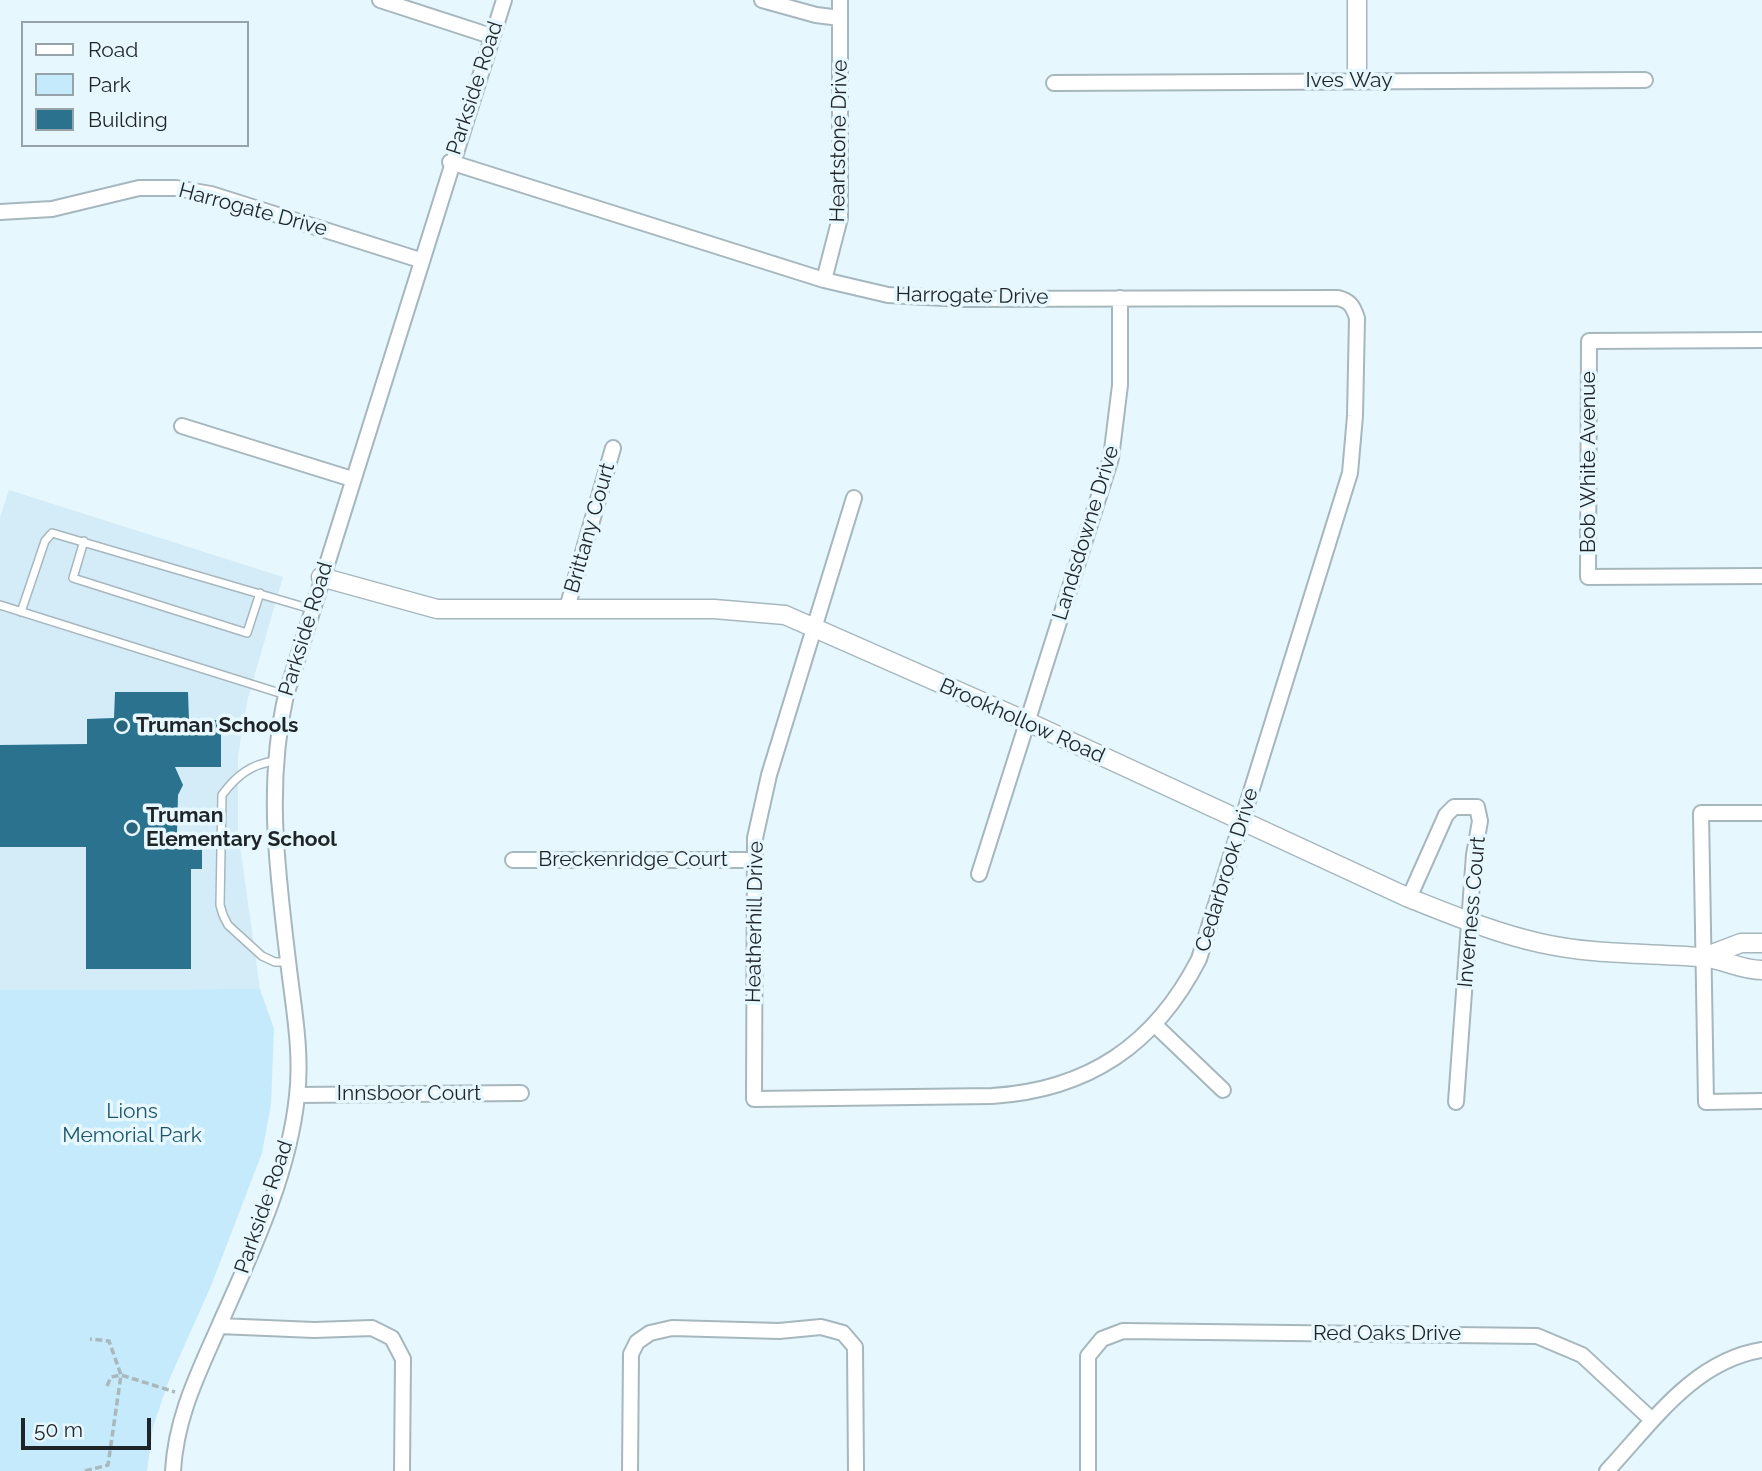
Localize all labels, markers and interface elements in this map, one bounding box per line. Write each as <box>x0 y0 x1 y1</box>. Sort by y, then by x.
street label: Parkside Road <box>442 18 508 158</box>
legend <box>21 21 248 147</box>
text: Road <box>88 37 138 62</box>
street label: Heartstone Drive <box>825 59 853 223</box>
street label: Ives Way <box>1305 68 1393 94</box>
text: Park <box>88 72 131 97</box>
text: Building <box>88 107 168 132</box>
street label: Harrogate Drive <box>176 178 330 242</box>
street label: Harrogate Drive <box>895 282 1049 310</box>
street label: Bob White Avenue <box>1576 371 1602 553</box>
street label: Landsdowne Drive <box>1047 443 1125 623</box>
street label: Brittany Court <box>559 460 621 596</box>
street label: Parkside Road <box>274 559 338 699</box>
street label: Brookhollow Road <box>935 673 1109 769</box>
place label: Truman Schools <box>136 713 298 739</box>
marker: Truman Schools <box>114 718 130 734</box>
street label: Cedarbrook Drive <box>1190 785 1264 955</box>
place label: Truman Elementary School <box>146 803 337 853</box>
marker: Truman Elementary School <box>124 820 140 836</box>
street label: Inverness Court <box>1453 835 1491 989</box>
street label: Heatherhill Drive <box>741 841 769 1003</box>
street label: Breckenridge Court <box>538 847 728 873</box>
street label: Innsboor Court <box>337 1081 481 1107</box>
park label: Lions Memorial Park <box>62 1099 202 1149</box>
street label: Parkside Road <box>230 1137 298 1277</box>
street label: Red Oaks Drive <box>1313 1321 1461 1347</box>
scale bar <box>24 1404 154 1448</box>
text: 50 m <box>34 1417 83 1442</box>

